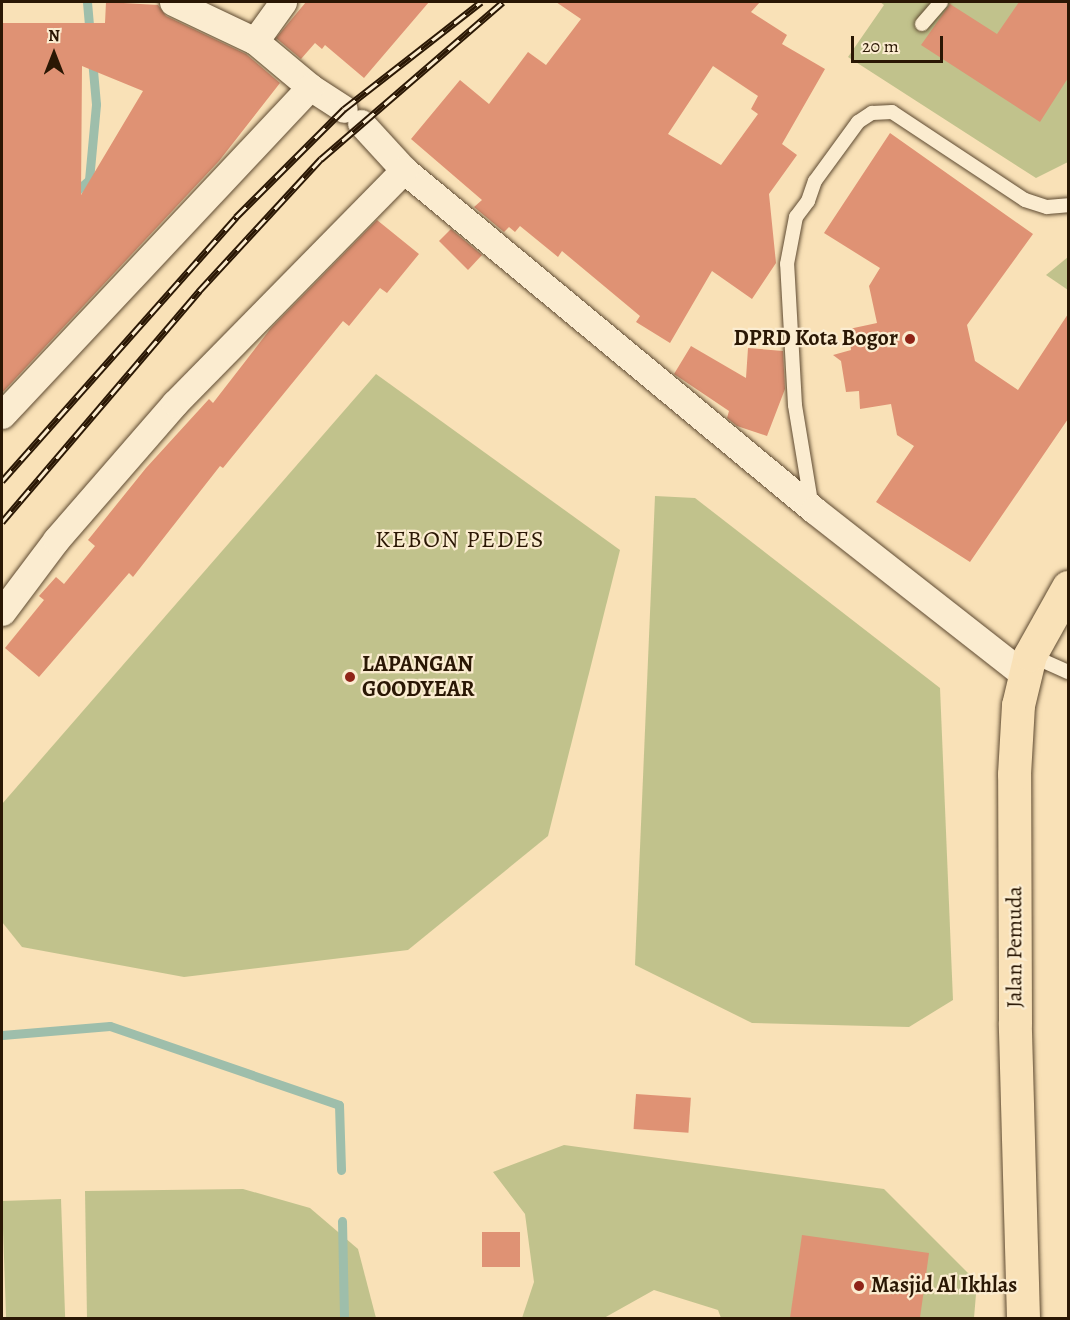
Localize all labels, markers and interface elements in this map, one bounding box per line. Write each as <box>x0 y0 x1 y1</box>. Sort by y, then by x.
north arrow <box>24 24 84 84</box>
scale bar <box>854 24 946 62</box>
text: N <box>48 25 60 47</box>
text: 20 m <box>862 34 899 58</box>
place label: DPRD Kota Bogor <box>734 326 898 352</box>
marker: DPRD Kota Bogor <box>903 332 917 346</box>
district label: KEBON PEDES <box>375 526 545 554</box>
place label: LAPANGAN GOODYEAR <box>362 651 475 702</box>
marker: LAPANGAN GOODYEAR <box>343 670 357 684</box>
street label: Jalan Pemuda <box>1002 886 1028 1008</box>
place label: Masjid Al Ikhlas <box>871 1273 1017 1299</box>
marker: Masjid Al Ikhlas <box>852 1279 866 1293</box>

